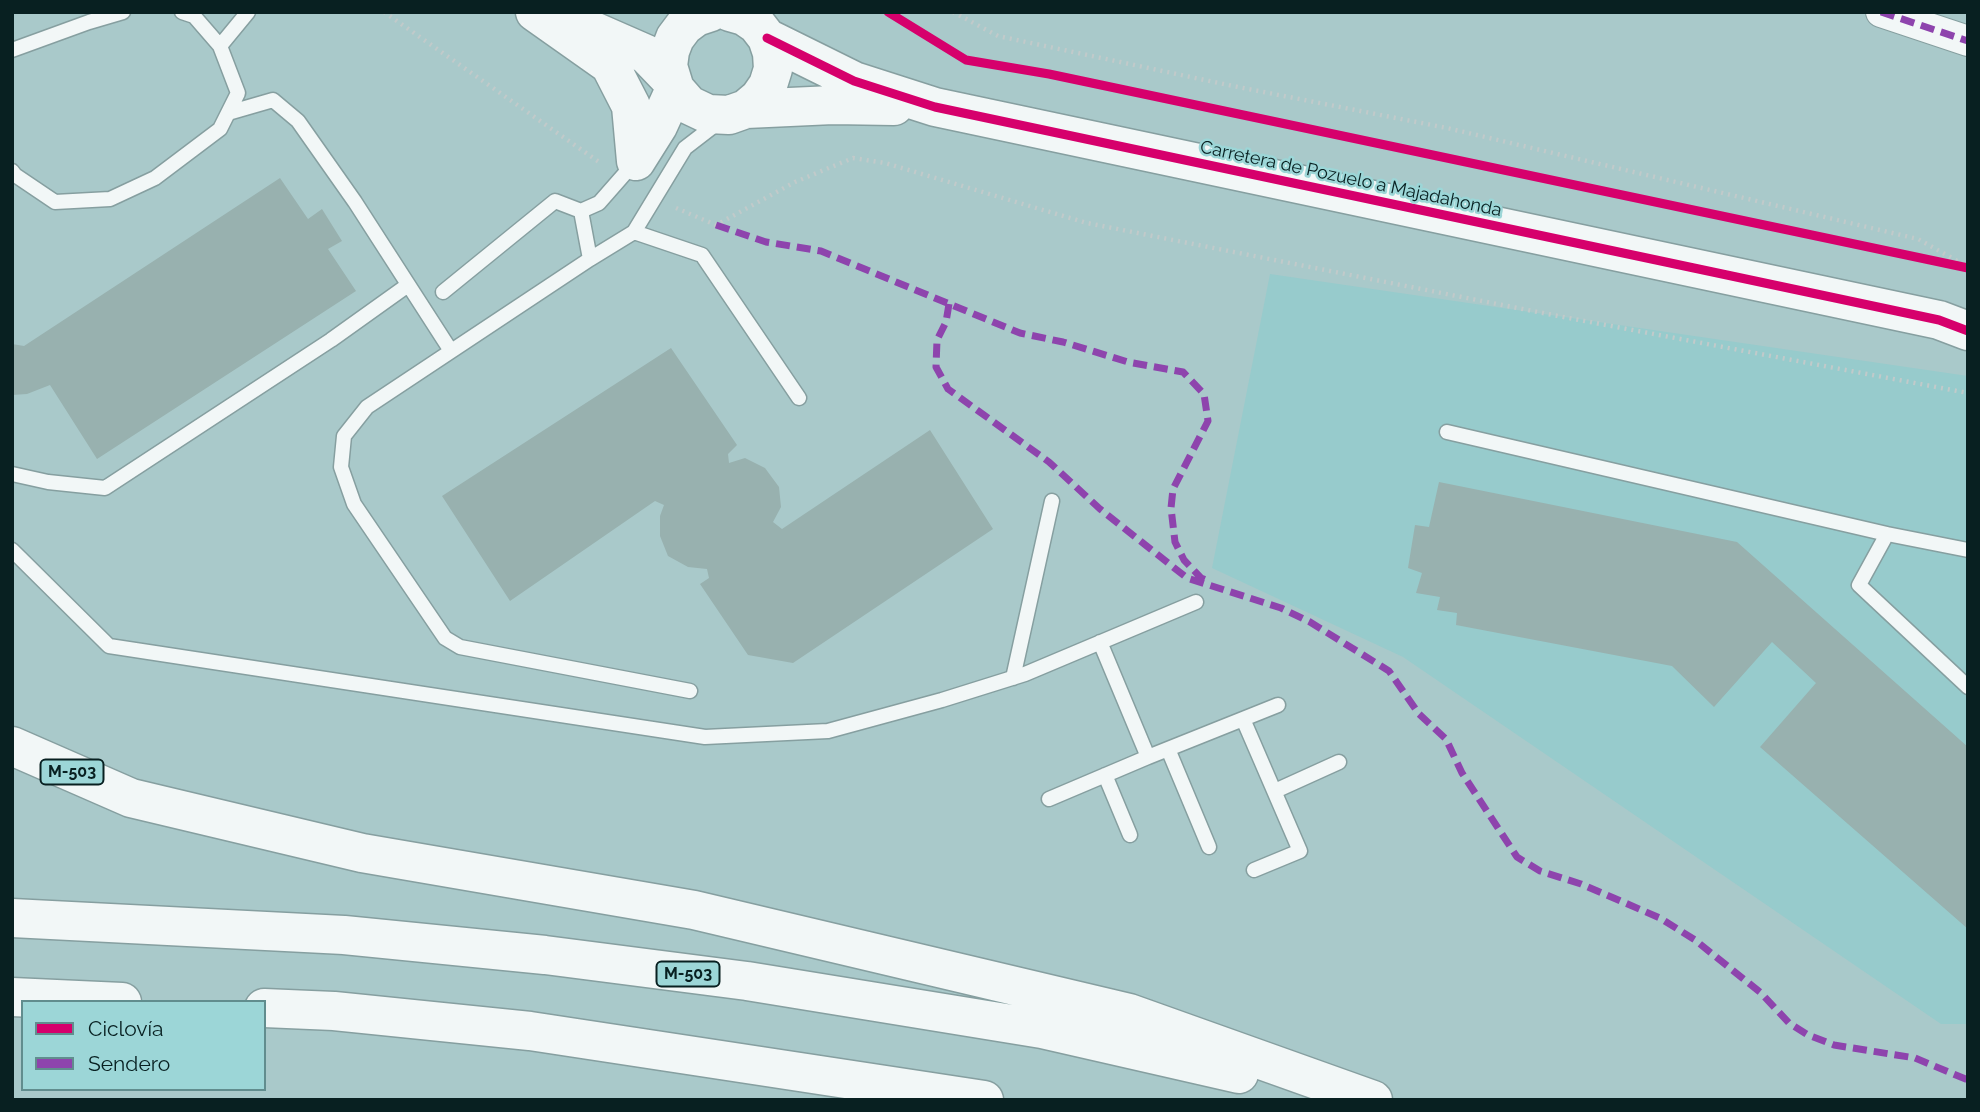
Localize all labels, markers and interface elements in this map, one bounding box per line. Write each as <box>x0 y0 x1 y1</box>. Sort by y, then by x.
street label: Carretera de Pozuelo a Majadahonda <box>1198 136 1504 222</box>
road number: M-503 <box>41 760 104 785</box>
road number: M-503 <box>656 962 720 986</box>
legend <box>21 1000 266 1091</box>
text: Ciclovía <box>88 1016 164 1041</box>
text: Sendero <box>88 1051 170 1076</box>

